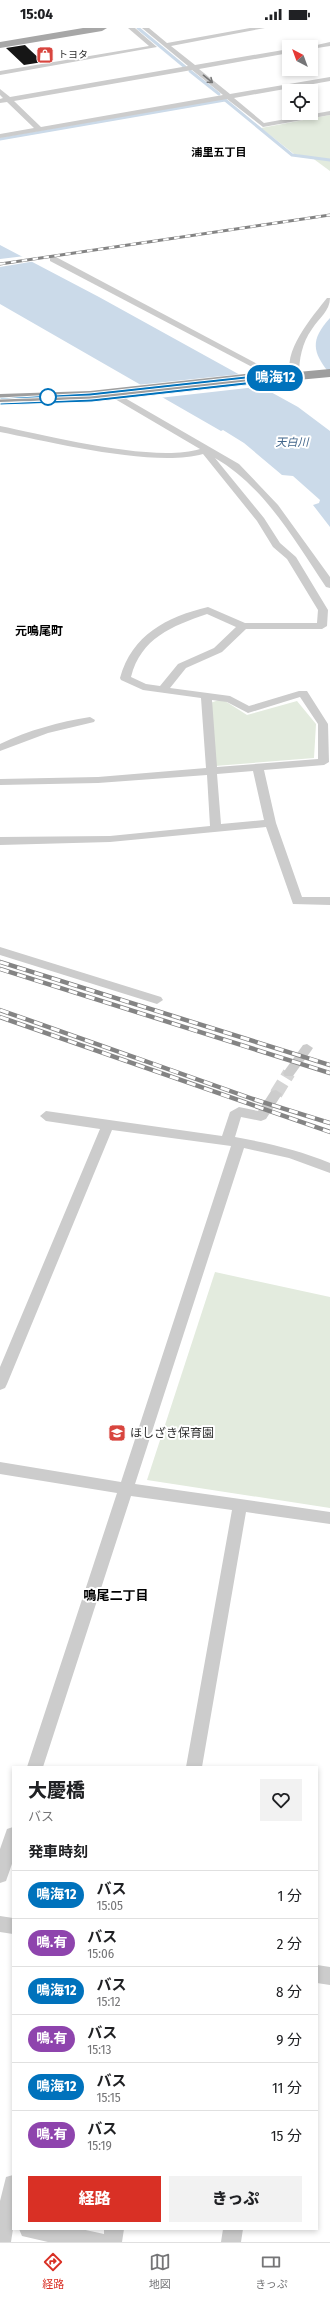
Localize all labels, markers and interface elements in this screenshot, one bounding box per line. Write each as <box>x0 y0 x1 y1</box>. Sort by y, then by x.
text: 15:04 <box>20 5 53 23</box>
north arrow <box>282 40 318 76</box>
map controls <box>282 40 318 120</box>
shop icon: トヨタ <box>35 45 55 65</box>
place label: トヨタ <box>58 49 88 61</box>
one-way arrow <box>202 75 213 84</box>
button: locate <box>282 84 318 120</box>
district label: 浦里五丁目 <box>192 146 247 159</box>
line badge: 鳴海12 <box>247 365 303 391</box>
text: 鳴海12 <box>255 369 295 386</box>
unlabelled marker <box>39 388 57 406</box>
water label: 天白川 <box>276 436 309 449</box>
district label: 元鳴尾町 <box>15 624 63 638</box>
school or university icon: ほしざき保育園 <box>107 1423 127 1443</box>
place label: ほしざき保育園 <box>130 1426 214 1440</box>
district label: 鳴尾二丁目 <box>83 1588 149 1603</box>
text: 大慶橋 <box>28 1779 85 1802</box>
button: heart <box>260 1779 302 1821</box>
text: バス <box>28 1809 54 1824</box>
text: 発車時刻 <box>28 1843 88 1861</box>
text: バス <box>96 1880 126 1898</box>
text: 鳴海12 <box>36 1886 76 1903</box>
text: 1 分 <box>278 1887 302 1905</box>
text: 15:05 <box>96 1898 123 1913</box>
text: バス <box>87 1928 117 1946</box>
text: 鳴.有 <box>36 1934 67 1951</box>
text: 2 分 <box>277 1935 302 1953</box>
text: 15:06 <box>87 1946 114 1961</box>
text: バス <box>96 1976 126 1994</box>
text: 鳴海12 <box>36 1982 76 1999</box>
text: 8 分 <box>276 1983 302 2001</box>
text: 15:12 <box>96 1994 120 2009</box>
text: バス <box>87 2024 117 2042</box>
text: 鳴.有 <box>36 2030 67 2047</box>
text: 9 分 <box>276 2031 302 2049</box>
text: 15:13 <box>87 2042 111 2057</box>
text: バス <box>96 2072 126 2090</box>
text: 鳴海12 <box>36 2078 76 2095</box>
text: 11 分 <box>272 2079 302 2097</box>
text: 15:15 <box>96 2090 121 2105</box>
text: バス <box>87 2120 117 2138</box>
text: 鳴.有 <box>36 2126 67 2143</box>
text: 15 分 <box>271 2127 302 2145</box>
text: 15:19 <box>87 2138 112 2153</box>
button: 経路 <box>28 2176 161 2222</box>
button: きっぷ <box>169 2176 302 2222</box>
tab: 経路 <box>42 2251 64 2291</box>
tab: 地図 <box>149 2251 171 2291</box>
tab: きっぷ <box>255 2251 288 2291</box>

